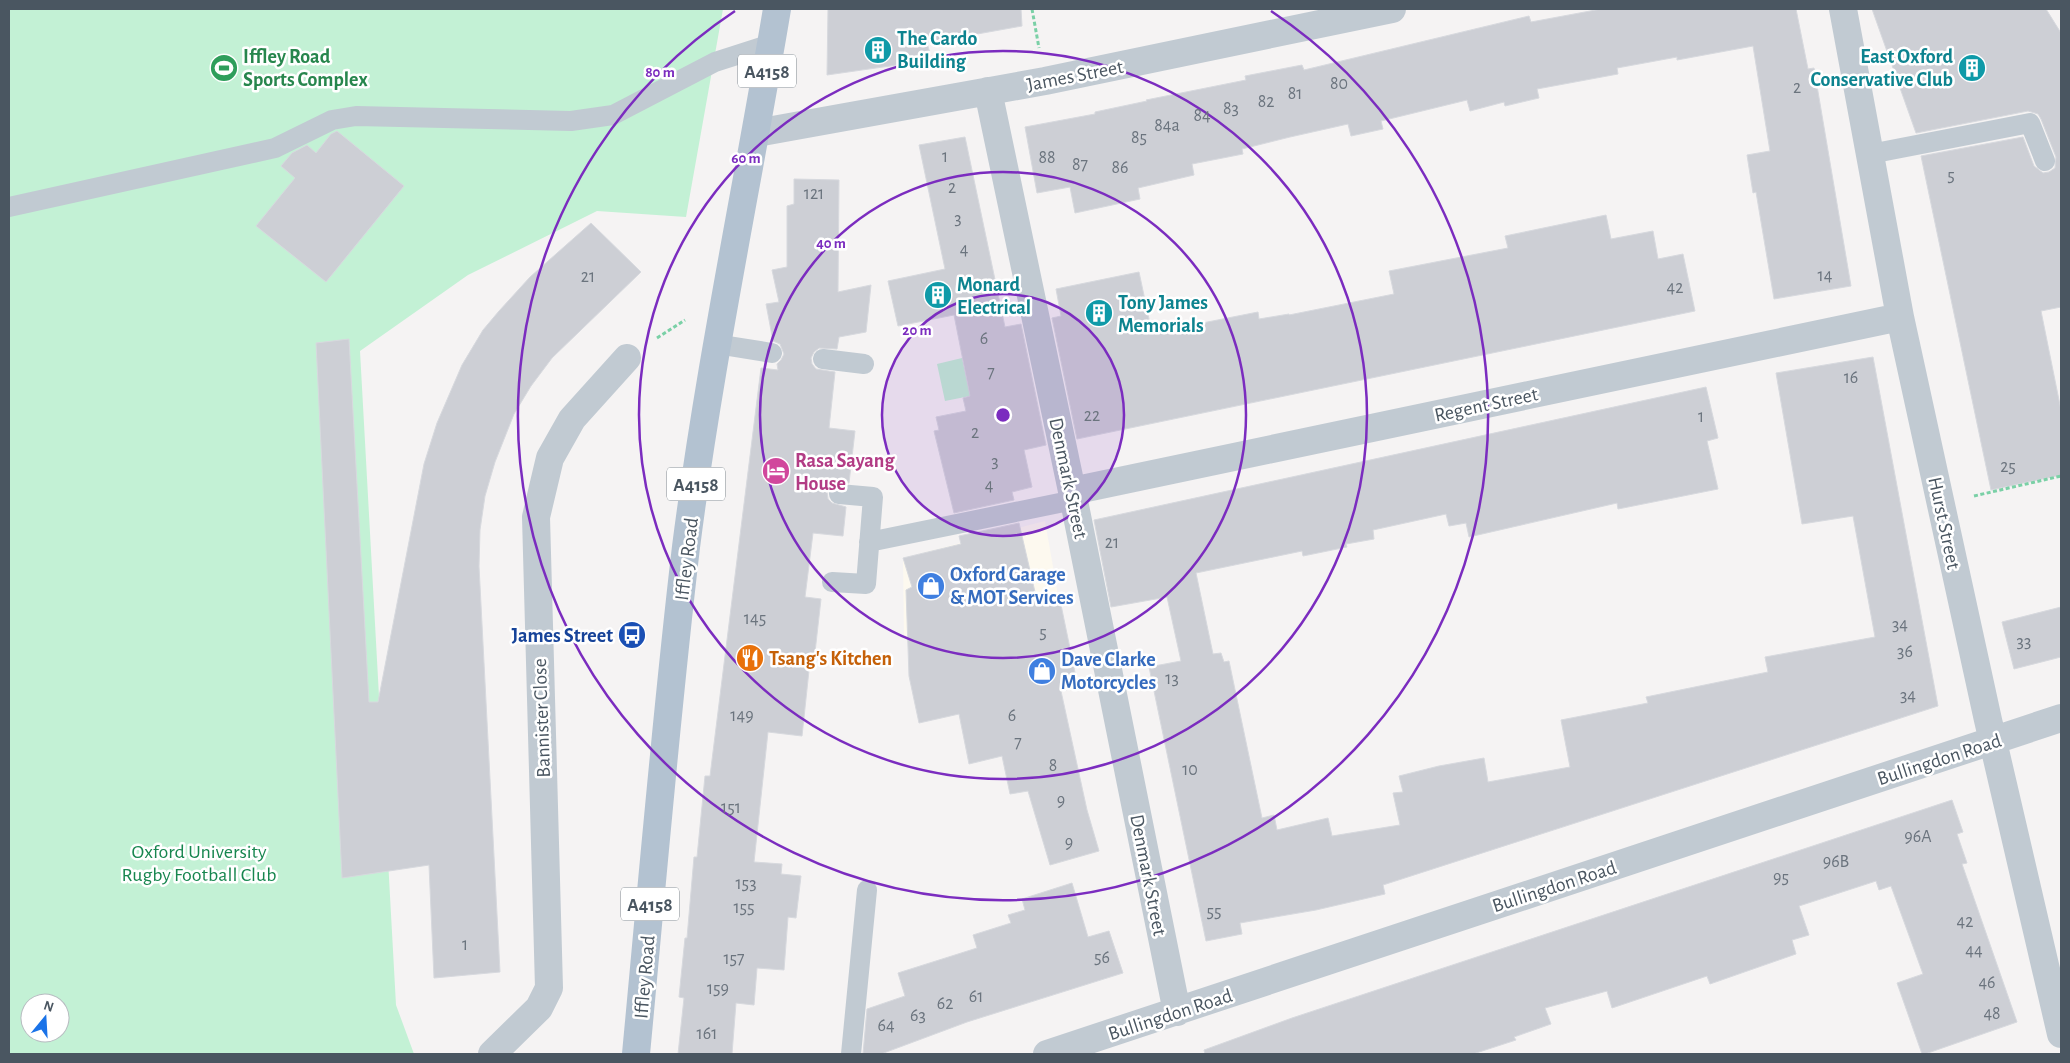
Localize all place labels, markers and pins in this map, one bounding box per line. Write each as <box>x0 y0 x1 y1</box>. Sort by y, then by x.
place label: The Cardo Building <box>897 29 978 72</box>
building icon: The Cardo Building <box>863 35 893 65</box>
place label: Iffley Road Sports Complex <box>243 47 369 90</box>
place label: East Oxford Conservative Club <box>1811 47 1953 90</box>
sports icon: Iffley Road Sports Complex <box>209 53 239 83</box>
building icon: East Oxford Conservative Club <box>1957 53 1987 83</box>
place label: Monard Electrical <box>957 275 1031 318</box>
building icon: Monard Electrical <box>923 280 953 310</box>
place label: Tony James Memorials <box>1118 293 1208 336</box>
building icon: Tony James Memorials <box>1084 298 1114 328</box>
centre of rings <box>994 406 1012 424</box>
place label: Rasa Sayang House <box>795 451 895 494</box>
hotel icon: Rasa Sayang House <box>761 456 791 486</box>
place label: Oxford Garage & MOT Services <box>950 565 1074 608</box>
shop icon: Oxford Garage & MOT Services <box>916 571 946 601</box>
bus stop icon: James Street <box>617 620 647 650</box>
place label: James Street <box>512 626 613 646</box>
restaurant icon: Tsang's Kitchen <box>735 643 765 673</box>
place label: Tsang's Kitchen <box>769 649 892 669</box>
place label: Dave Clarke Motorcycles <box>1061 650 1157 693</box>
shop icon: Dave Clarke Motorcycles <box>1027 656 1057 686</box>

